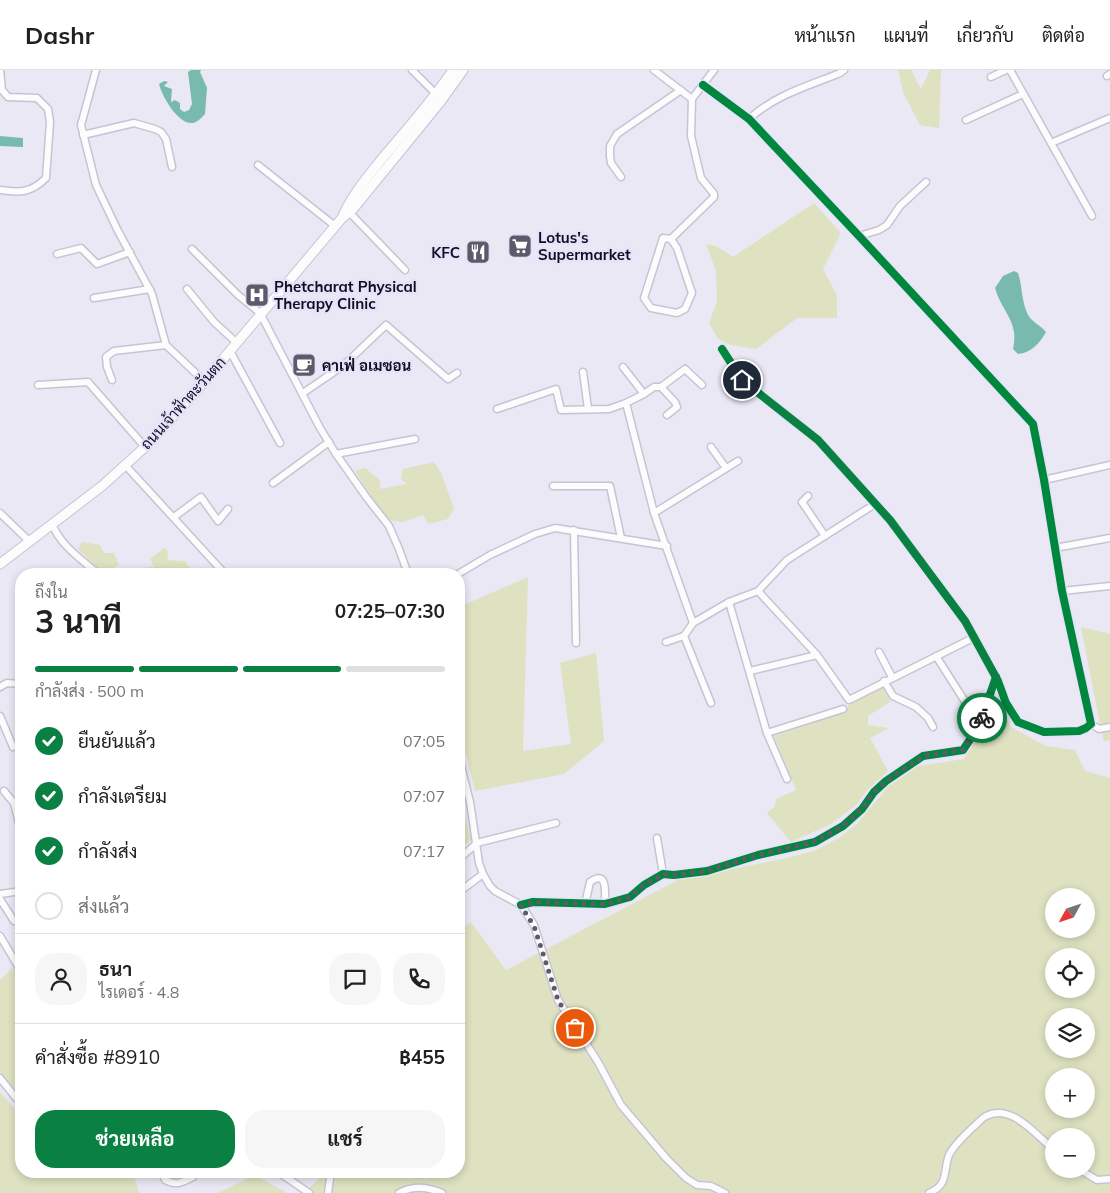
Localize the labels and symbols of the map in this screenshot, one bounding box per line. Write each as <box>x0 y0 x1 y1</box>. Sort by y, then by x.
place label: Lotus's Supermarket <box>538 228 631 264</box>
supermarket icon: Lotus's Supermarket <box>507 233 533 259</box>
restaurant icon: KFC <box>465 239 491 265</box>
place label: KFC <box>431 243 460 262</box>
place label: Phetcharat Physical Therapy Clinic <box>274 277 417 313</box>
hospital icon: Phetcharat Physical Therapy Clinic <box>244 282 270 308</box>
cafe icon: คาเฟ่ อเมซอน <box>291 352 317 378</box>
street label: ถนนเจ้าฟ้าตะวันตก <box>136 353 230 453</box>
place label: คาเฟ่ อเมซอน <box>322 356 411 375</box>
pin <box>721 359 763 401</box>
courier <box>957 693 1007 743</box>
north arrow <box>1045 888 1095 938</box>
pin <box>554 1007 596 1049</box>

